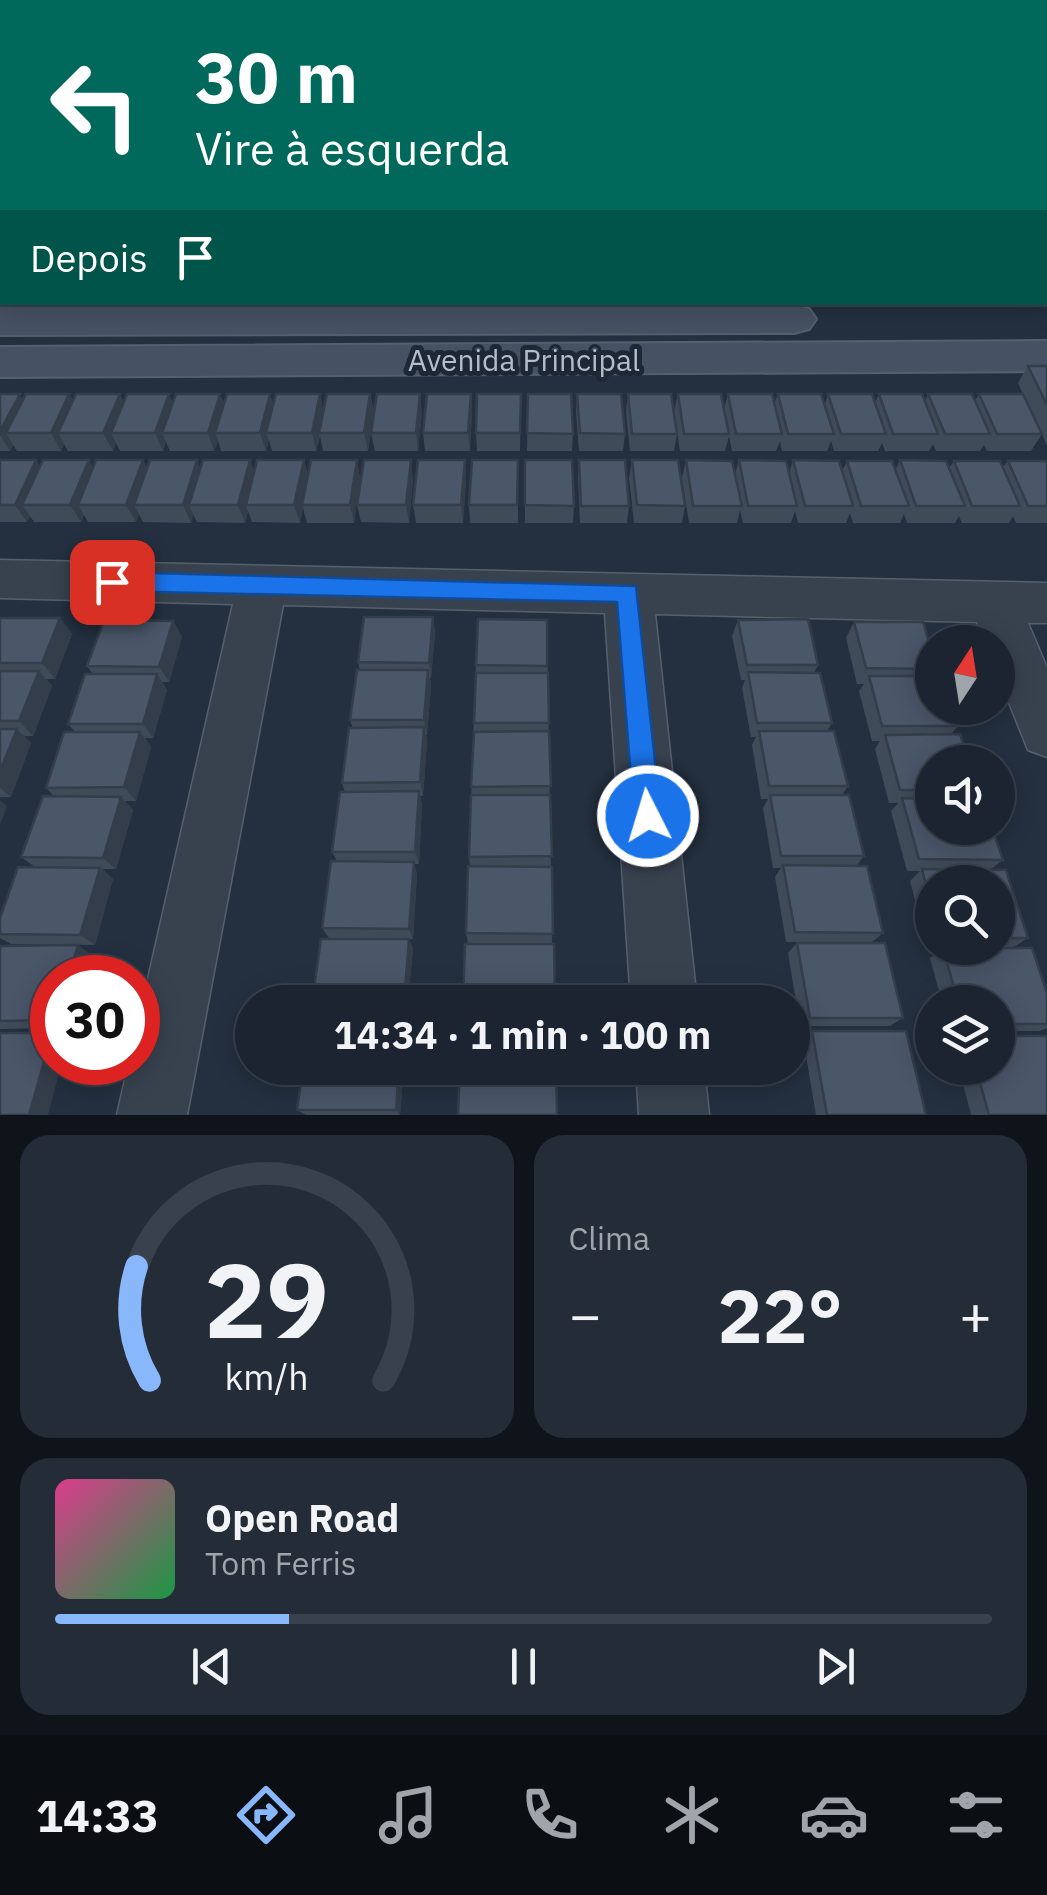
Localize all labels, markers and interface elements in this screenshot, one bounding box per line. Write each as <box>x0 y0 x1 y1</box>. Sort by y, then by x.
text: 30 m <box>195 31 358 122</box>
icon: left <box>30 40 160 170</box>
text: Vire à esquerda <box>195 119 509 177</box>
icon: arrive <box>168 230 223 285</box>
text: Depois <box>30 233 148 282</box>
street label: Avenida Principal <box>408 340 640 379</box>
pin <box>70 540 155 625</box>
icon: arrive <box>85 555 140 610</box>
north arrow <box>915 625 1015 725</box>
map controls <box>915 625 1015 1085</box>
button: sound <box>915 745 1015 845</box>
position arrow <box>596 764 700 868</box>
button: search <box>915 865 1015 965</box>
speed limit sign: 30 <box>30 955 160 1085</box>
button: layers <box>915 985 1015 1085</box>
text: 14:34 · 1 min · 100 m <box>334 1010 711 1059</box>
text: Clima <box>569 1217 650 1259</box>
text: 29 <box>204 1231 329 1367</box>
text: 22° <box>718 1266 843 1364</box>
text: − <box>569 1279 602 1350</box>
text: + <box>959 1279 992 1350</box>
text: km/h <box>225 1353 309 1400</box>
text: Open Road <box>205 1493 399 1542</box>
text: Tom Ferris <box>205 1542 356 1584</box>
icon: previous <box>184 1639 239 1694</box>
icon: pause <box>496 1639 551 1694</box>
icon: next <box>808 1639 863 1694</box>
icon: directions <box>231 1780 301 1850</box>
icon: music <box>373 1780 443 1850</box>
icon: phone <box>515 1780 585 1850</box>
icon: climate <box>657 1780 727 1850</box>
icon: car <box>799 1780 869 1850</box>
icon: filters <box>941 1780 1011 1850</box>
text: 14:33 <box>36 1786 159 1844</box>

